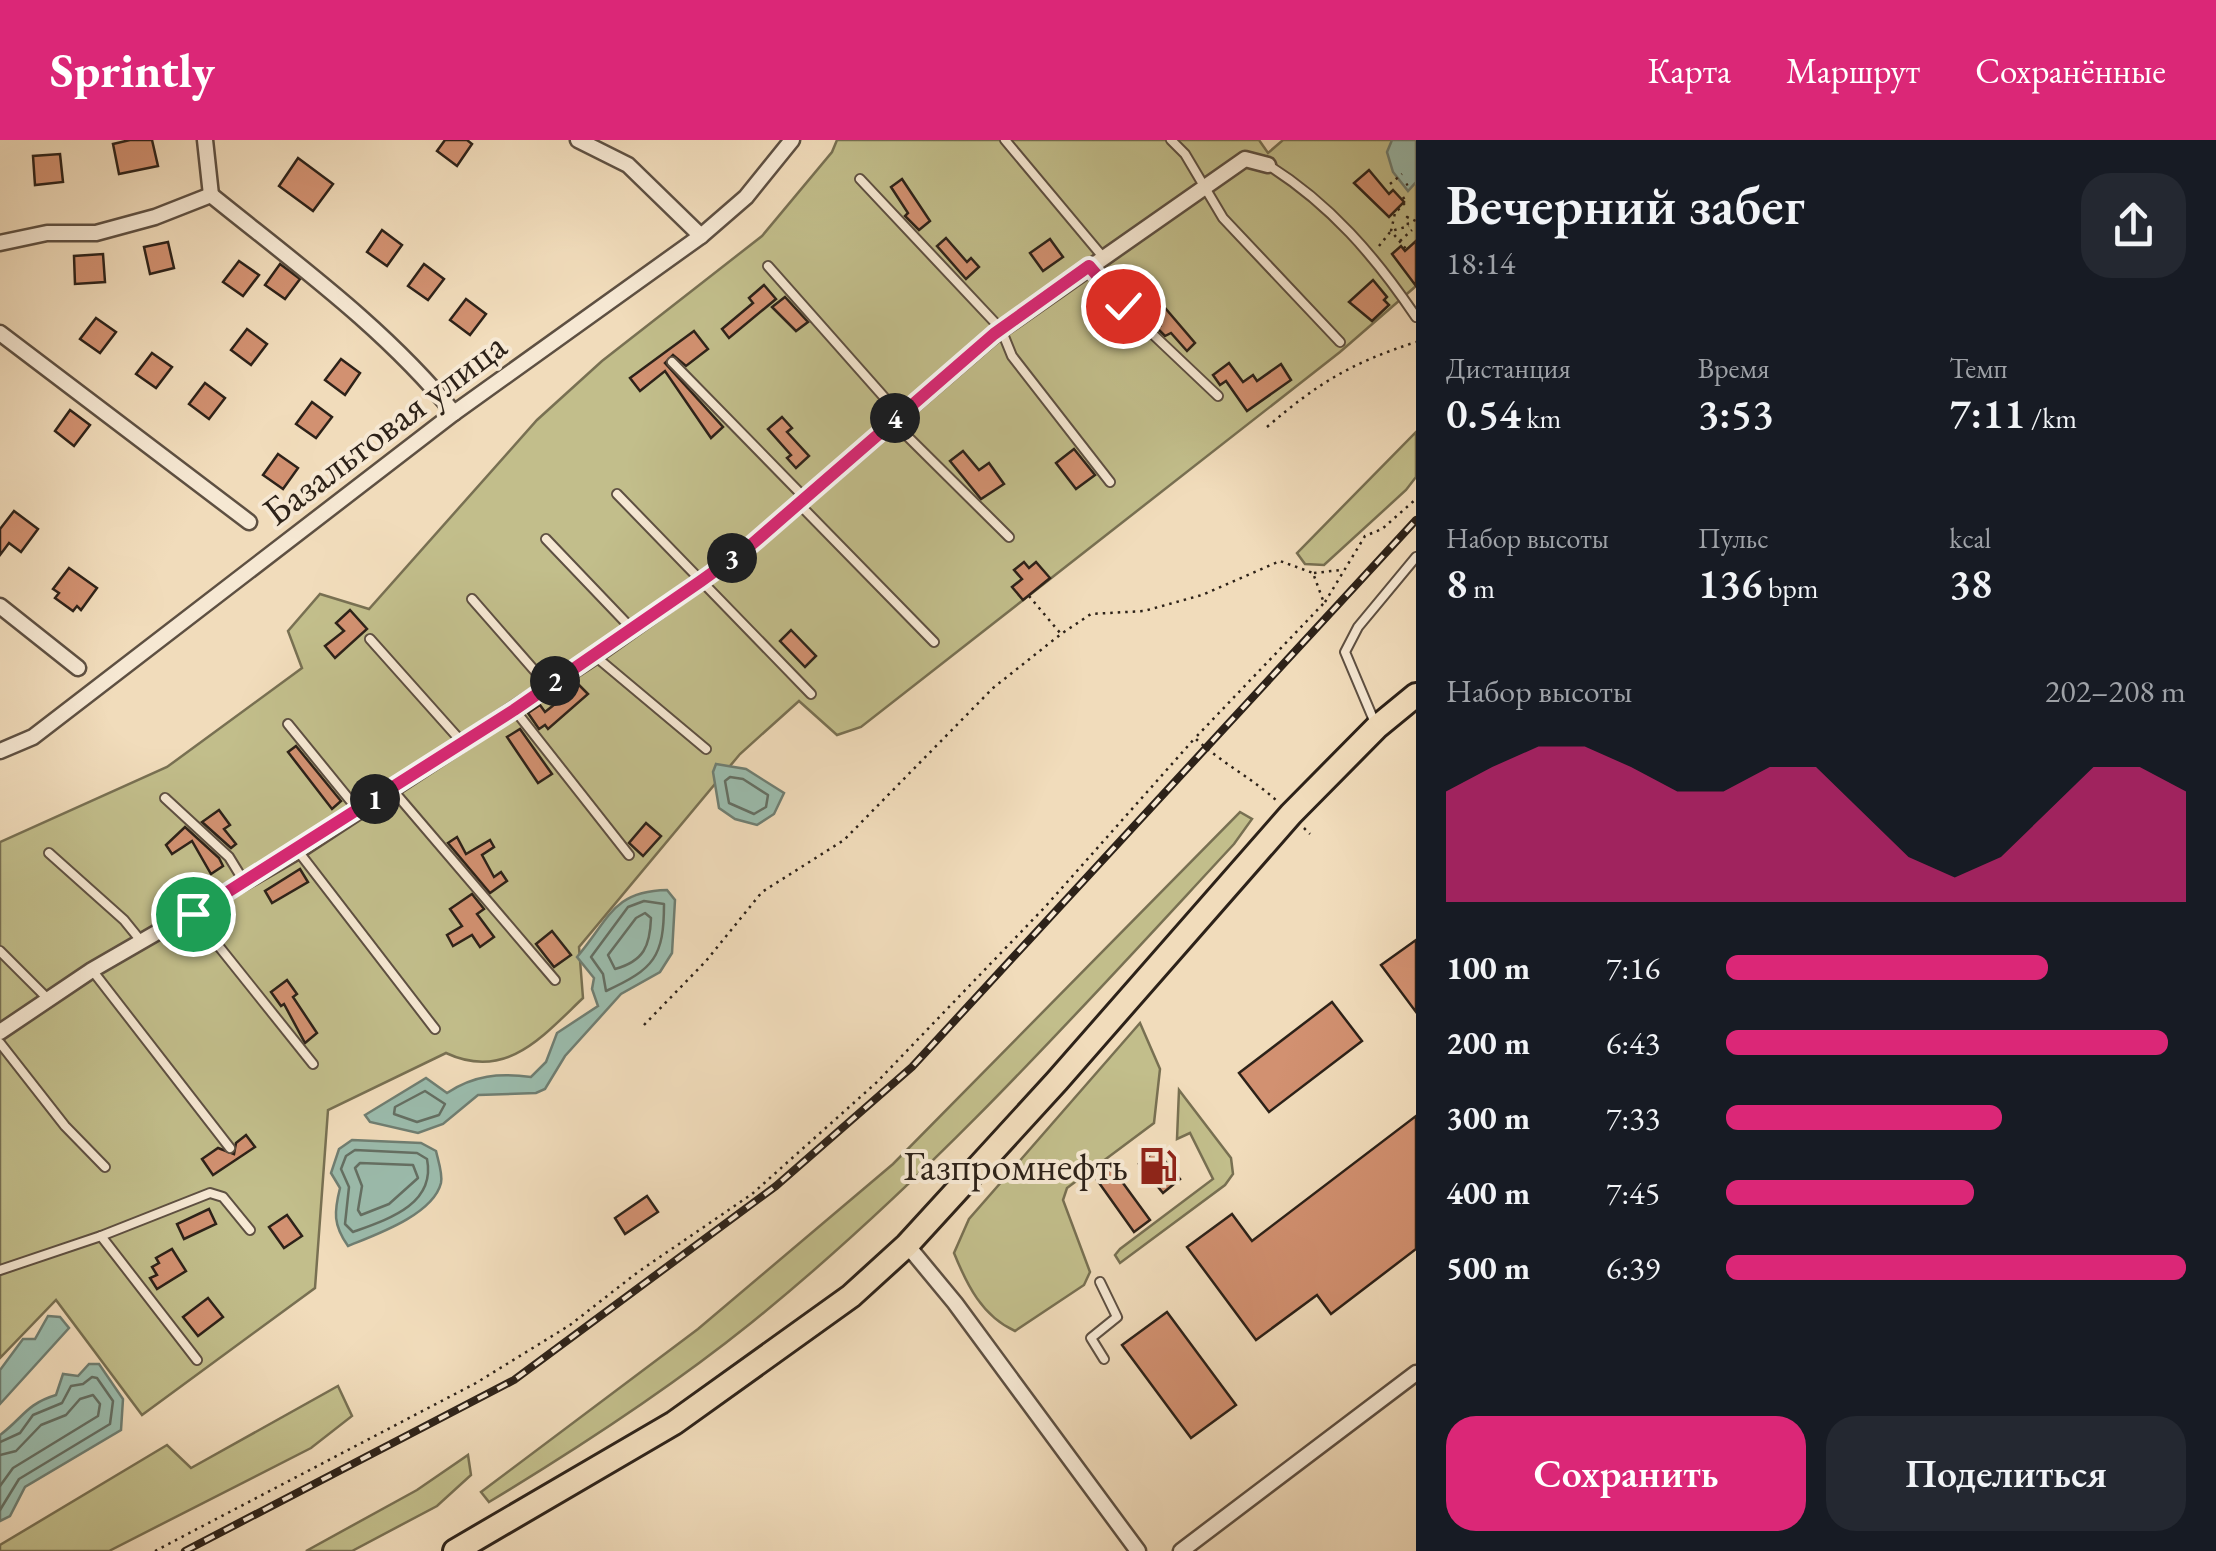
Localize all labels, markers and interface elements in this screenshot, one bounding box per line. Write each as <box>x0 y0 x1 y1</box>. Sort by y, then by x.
text: Sprintly <box>50 39 215 101</box>
text: Карта <box>1647 48 1731 93</box>
text: Маршрут <box>1786 48 1920 93</box>
text: Сохранённые <box>1975 48 2166 93</box>
text: Вечерний забег <box>1446 169 1805 240</box>
button: share <box>2081 173 2186 278</box>
text: 18:14 <box>1446 242 1515 284</box>
pin <box>1081 264 1166 349</box>
icon: check <box>1096 279 1151 334</box>
street label: Базальтовая улица <box>252 319 516 537</box>
text: Дистанция <box>1446 350 1571 386</box>
text: Время <box>1698 350 1770 386</box>
text: Темп <box>1949 350 2008 386</box>
text: 0.54 <box>1446 386 1521 441</box>
text: 3:53 <box>1698 386 1774 441</box>
text: 7:11 <box>1949 386 2025 441</box>
pin: 4 <box>870 393 920 443</box>
text: 4 <box>888 400 902 436</box>
text: km <box>1521 400 1561 436</box>
text: /km <box>2025 400 2077 436</box>
text: Набор высоты <box>1446 520 1609 556</box>
text: Пульс <box>1698 520 1769 556</box>
text: kcal <box>1949 520 1991 556</box>
pin: 3 <box>707 533 757 583</box>
text: 3 <box>725 540 739 576</box>
text: 8 <box>1446 556 1468 611</box>
text: 136 <box>1698 556 1762 611</box>
text: 38 <box>1949 556 1992 611</box>
text: m <box>1468 570 1495 606</box>
text: bpm <box>1762 570 1819 606</box>
pin: 2 <box>530 656 580 706</box>
text: 2 <box>548 663 562 699</box>
text: Набор высоты <box>1446 670 1632 712</box>
text: 202–208 m <box>2045 670 2186 712</box>
pin: 1 <box>350 774 400 824</box>
text: 1 <box>368 781 382 817</box>
pin <box>151 872 236 957</box>
icon: arrive <box>166 887 221 942</box>
text: 100 m <box>1446 947 1530 989</box>
text: 7:16 <box>1606 947 1660 989</box>
text: 200 m <box>1446 1022 1530 1064</box>
text: 6:43 <box>1606 1022 1660 1064</box>
text: 300 m <box>1446 1097 1530 1139</box>
text: 7:33 <box>1606 1097 1660 1139</box>
place label: Газпромнефть <box>904 1140 1128 1192</box>
fuel station icon: Газпромнефть <box>1137 1145 1179 1187</box>
text: 400 m <box>1446 1172 1530 1214</box>
text: 7:45 <box>1606 1172 1660 1214</box>
text: 500 m <box>1446 1247 1530 1289</box>
text: 6:39 <box>1606 1247 1660 1289</box>
button: Сохранить <box>1446 1416 1806 1531</box>
button: Поделиться <box>1826 1416 2186 1531</box>

